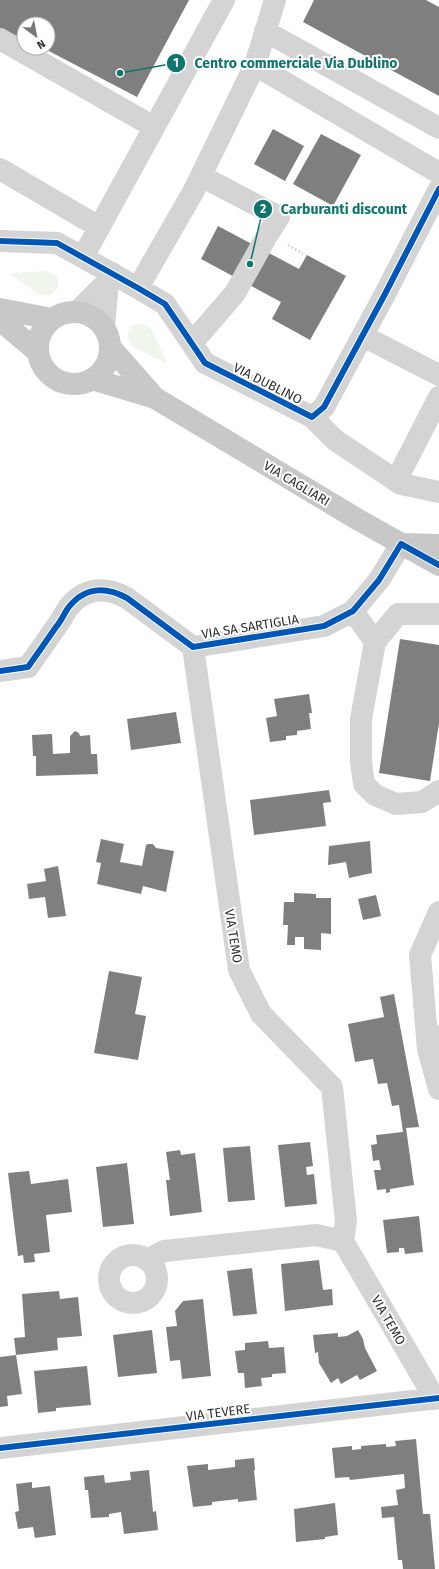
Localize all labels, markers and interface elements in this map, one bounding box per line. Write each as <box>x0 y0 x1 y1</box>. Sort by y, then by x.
north arrow <box>16 16 56 56</box>
text: N <box>34 37 48 52</box>
callout: Centro commerciale Via Dublino <box>166 50 405 76</box>
text: Centro commerciale Via Dublino <box>195 55 397 72</box>
text: 1 <box>173 56 179 70</box>
callout: Carburanti discount <box>253 196 416 222</box>
text: Carburanti discount <box>281 201 408 218</box>
text: 2 <box>260 202 266 216</box>
street label: VIA DUBLINO <box>231 360 305 407</box>
street label: VIA CAGLIARI <box>261 458 332 509</box>
street label: VIA SA SARTIGLIA <box>200 611 300 642</box>
street label: VIA TEMO <box>222 908 245 964</box>
street label: VIA TEMO <box>368 1293 409 1348</box>
street label: VIA TEVERE <box>185 1401 251 1424</box>

